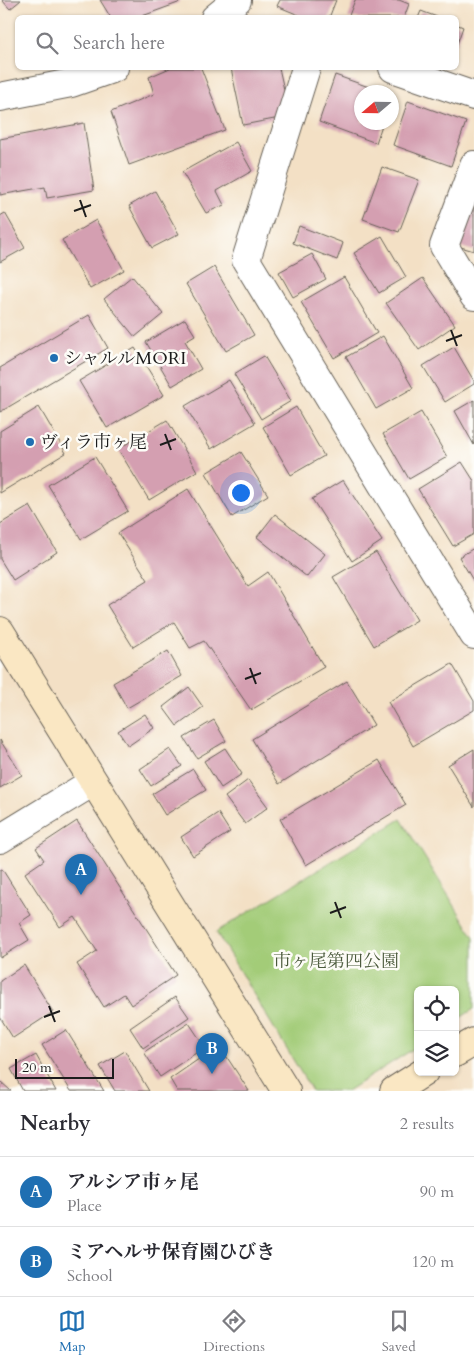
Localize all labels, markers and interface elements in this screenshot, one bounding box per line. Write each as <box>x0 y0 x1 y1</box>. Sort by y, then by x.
search box <box>15 15 459 70</box>
icon: search <box>33 29 61 57</box>
text: Search here <box>73 30 165 56</box>
north arrow <box>354 85 399 130</box>
place label: シャルルMORI <box>64 346 186 371</box>
marker: シャルルMORI <box>48 352 60 364</box>
place label: ヴィラ市ヶ尾 <box>40 430 147 455</box>
marker: ヴィラ市ヶ尾 <box>24 436 36 448</box>
your location <box>228 480 254 506</box>
pin: A <box>65 854 97 895</box>
park label: 市ヶ尾第四公園 <box>273 949 399 974</box>
map controls <box>414 986 459 1076</box>
button: locate <box>414 986 459 1031</box>
button: layers <box>414 1031 459 1076</box>
pin: B <box>196 1033 228 1074</box>
scale bar <box>15 1056 114 1079</box>
text: 20 m <box>22 1058 52 1077</box>
text: Nearby <box>20 1109 91 1138</box>
text: 2 results <box>400 1113 454 1135</box>
text: アルシア市ヶ尾 <box>67 1169 199 1195</box>
text: A <box>30 1181 42 1203</box>
text: 90 m <box>420 1181 454 1203</box>
text: Place <box>67 1195 102 1217</box>
text: ミアヘルサ保育園ひびき <box>67 1239 275 1265</box>
text: B <box>30 1251 42 1273</box>
text: 120 m <box>412 1251 454 1273</box>
text: School <box>67 1265 112 1287</box>
tab: Map <box>58 1307 86 1356</box>
tab: Directions <box>203 1307 265 1356</box>
tab: Saved <box>382 1307 416 1356</box>

